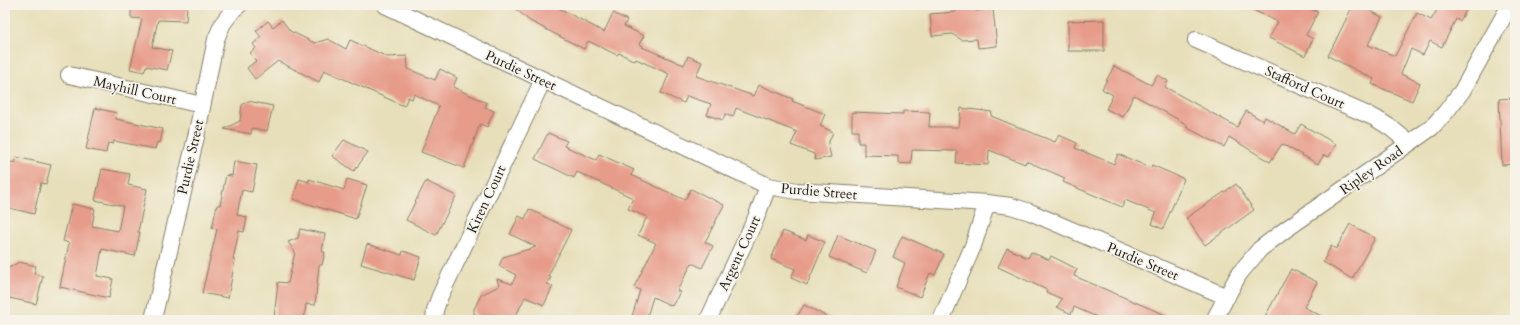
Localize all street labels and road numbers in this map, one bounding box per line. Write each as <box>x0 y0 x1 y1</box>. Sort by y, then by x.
street label: Purdie Street <box>482 46 560 95</box>
street label: Stafford Court <box>1262 61 1348 114</box>
street label: Mayhill Court <box>92 72 179 109</box>
street label: Purdie Street <box>173 117 208 196</box>
street label: Ripley Road <box>1336 141 1407 199</box>
street label: Kiren Court <box>462 162 511 236</box>
street label: Purdie Street <box>780 179 858 204</box>
street label: Argent Court <box>714 212 765 294</box>
street label: Purdie Street <box>1104 238 1182 285</box>

